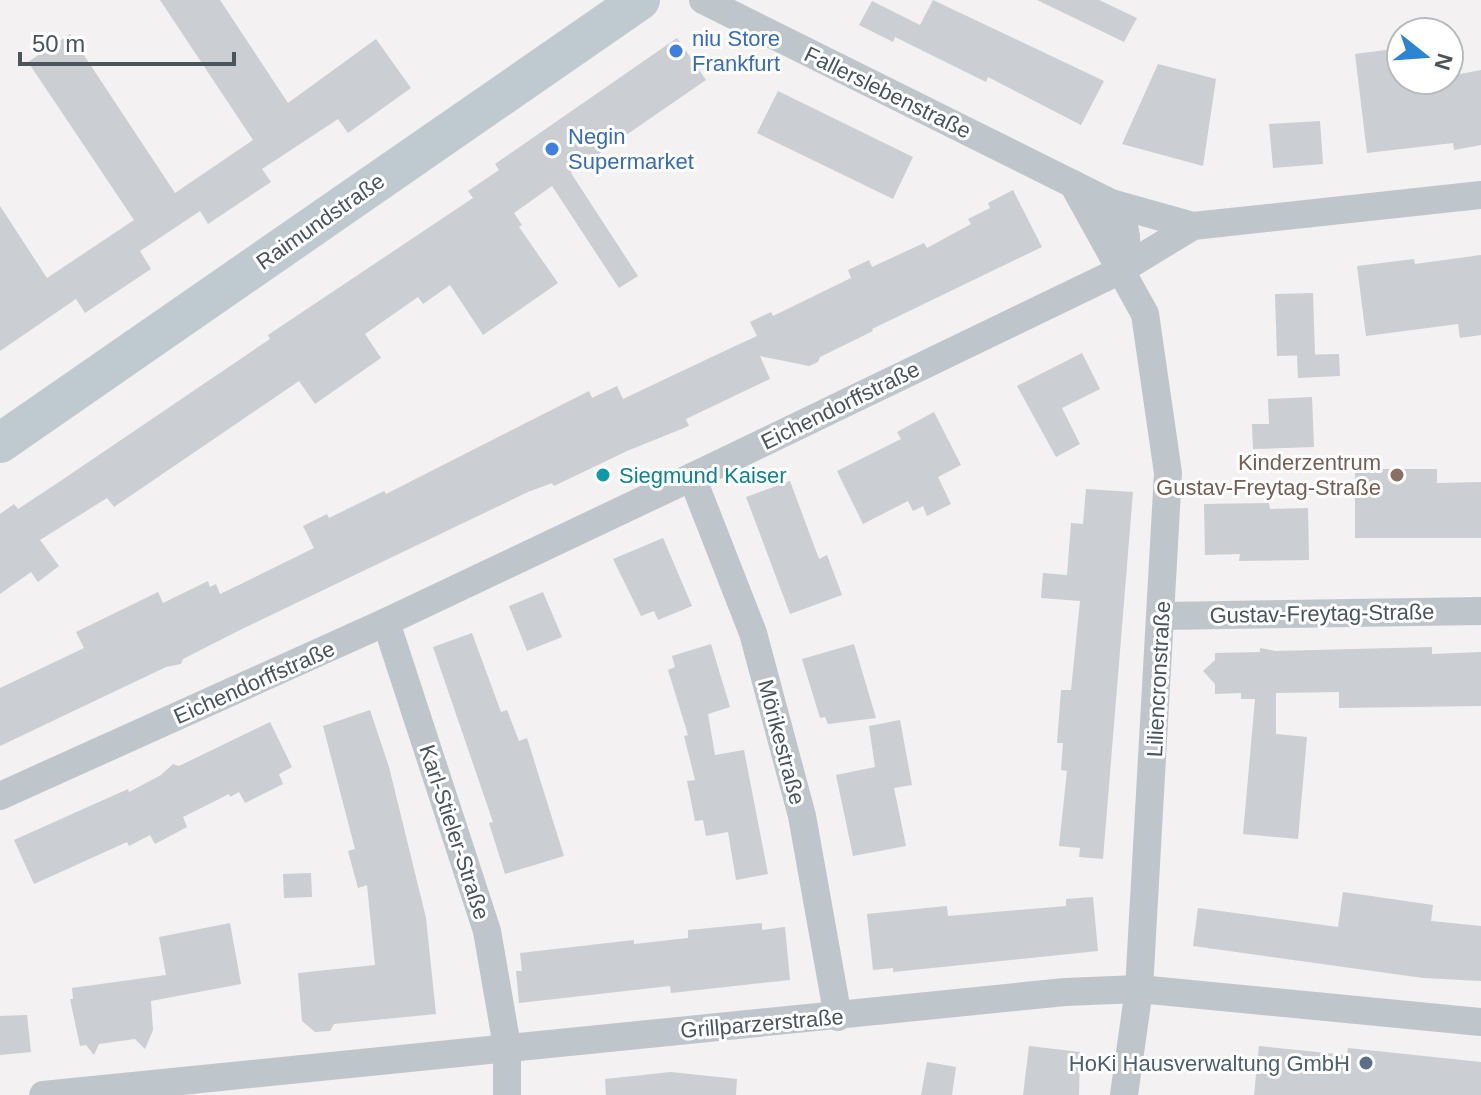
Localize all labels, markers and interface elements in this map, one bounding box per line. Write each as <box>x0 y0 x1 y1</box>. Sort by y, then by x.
scale bar <box>20 16 234 66</box>
north arrow <box>1385 16 1465 96</box>
place label: niu Store Frankfurt <box>692 26 780 76</box>
text: 50 m <box>32 30 85 57</box>
street label: Fallerslebenstraße <box>800 41 975 144</box>
marker: niu Store Frankfurt <box>667 42 685 60</box>
text: N <box>1429 50 1458 73</box>
place label: Negin Supermarket <box>568 124 694 174</box>
marker: Negin Supermarket <box>543 140 561 158</box>
street label: Raimundstraße <box>252 168 389 275</box>
street label: Eichendorffstraße <box>757 356 924 455</box>
place label: Kinderzentrum Gustav-Freytag-Straße <box>1156 450 1381 500</box>
place label: Siegmund Kaiser <box>619 463 787 488</box>
marker: Siegmund Kaiser <box>594 466 612 484</box>
marker: Kinderzentrum Gustav-Freytag-Straße <box>1388 466 1406 484</box>
street label: Gustav-Freytag-Straße <box>1209 599 1435 628</box>
street label: Liliencronstraße <box>1142 600 1175 758</box>
street label: Eichendorffstraße <box>170 636 338 729</box>
street label: Mörikestraße <box>753 677 810 807</box>
street label: Karl-Stieler-Straße <box>414 742 495 923</box>
street label: Grillparzerstraße <box>679 1004 845 1043</box>
place label: HoKi Hausverwaltung GmbH <box>1069 1051 1350 1076</box>
marker: HoKi Hausverwaltung GmbH <box>1357 1054 1375 1072</box>

